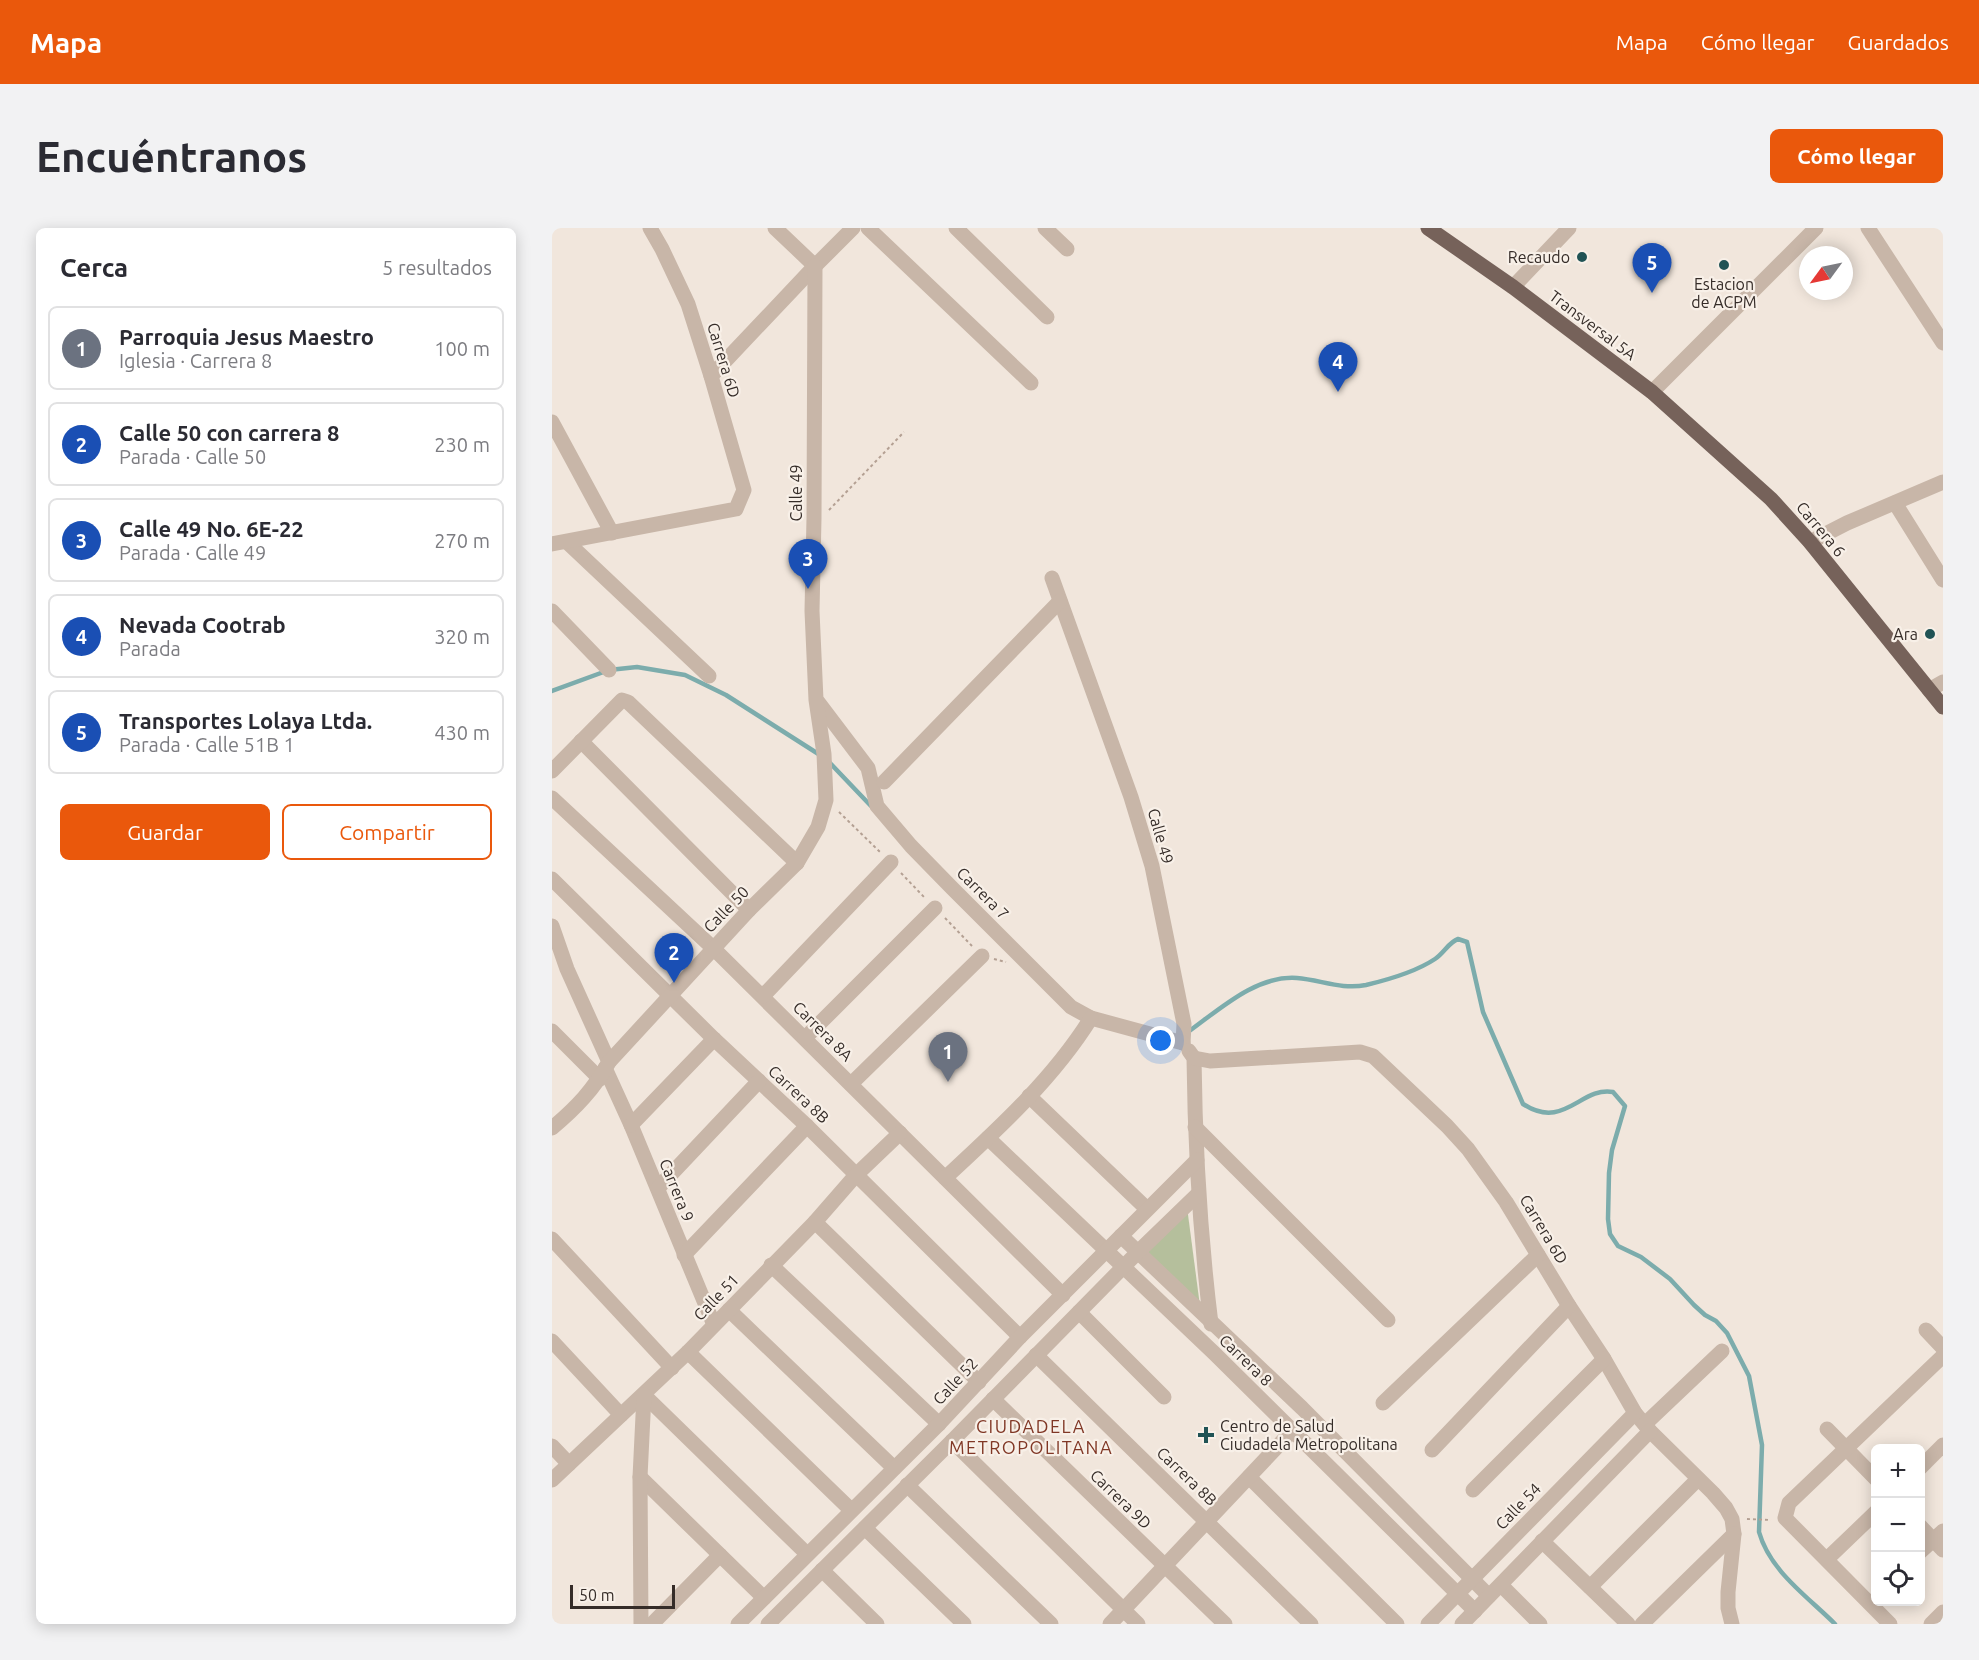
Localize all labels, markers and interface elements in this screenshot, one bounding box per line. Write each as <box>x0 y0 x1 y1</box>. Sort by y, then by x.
text: Mapa <box>30 27 102 58</box>
text: Mapa <box>1616 30 1668 54</box>
text: Cómo llegar <box>1701 30 1815 54</box>
text: Guardados <box>1848 30 1949 54</box>
button: Cómo llegar <box>1770 129 1943 183</box>
text: Encuéntranos <box>36 133 307 180</box>
pin: 5 <box>1632 244 1672 293</box>
north arrow <box>1799 246 1853 300</box>
place label: Recaudo <box>1508 248 1570 266</box>
marker: Recaudo <box>1575 250 1589 264</box>
text: Cerca <box>60 253 128 282</box>
text: 5 resultados <box>382 256 492 279</box>
marker: Estacion de ACPM <box>1717 258 1731 272</box>
place label: Estacion de ACPM <box>1691 275 1757 311</box>
street label: Transversal 5A <box>1546 287 1640 364</box>
street label: Carrera 6D <box>704 320 744 400</box>
text: Parroquia Jesus Maestro <box>119 324 374 349</box>
text: 1 <box>76 337 87 360</box>
text: 100 m <box>434 337 490 360</box>
pin: 4 <box>1318 342 1358 392</box>
text: Iglesia · Carrera 8 <box>119 349 272 372</box>
text: Calle 50 con carrera 8 <box>119 420 339 445</box>
text: 2 <box>76 433 87 456</box>
text: 230 m <box>434 433 490 456</box>
text: Parada · Calle 50 <box>119 445 266 468</box>
street label: Calle 49 <box>787 465 805 521</box>
street label: Carrera 6 <box>1793 498 1849 560</box>
text: Calle 49 No. 6E-22 <box>119 516 304 541</box>
text: 3 <box>76 529 87 552</box>
text: 270 m <box>434 529 490 552</box>
pin: 3 <box>788 540 828 589</box>
text: Parada · Calle 49 <box>119 541 266 564</box>
text: Nevada Cootrab <box>119 612 286 637</box>
text: 4 <box>76 625 87 648</box>
text: 320 m <box>434 625 490 648</box>
place label: Ara <box>1893 625 1918 643</box>
marker: Ara <box>1923 627 1937 641</box>
text: Parada <box>119 637 181 660</box>
text: Transportes Lolaya Ltda. <box>119 708 372 733</box>
text: 5 <box>76 721 87 744</box>
text: 430 m <box>434 721 490 744</box>
text: Parada · Calle 51B 1 <box>119 733 295 756</box>
button: Guardar <box>60 804 270 860</box>
button: Compartir <box>282 804 492 860</box>
street label: Calle 49 <box>1144 806 1178 866</box>
street label: Carrera 7 <box>953 863 1013 923</box>
street label: Calle 50 <box>700 882 752 936</box>
pin: 2 <box>654 934 694 983</box>
street label: Carrera 8A <box>790 998 857 1065</box>
your location <box>1146 1026 1175 1055</box>
pin: 1 <box>928 1032 968 1082</box>
street label: Carrera 8B <box>765 1061 833 1127</box>
street label: Carrera 9 <box>656 1156 698 1224</box>
street label: Carrera 6D <box>1516 1191 1572 1267</box>
street label: Calle 51 <box>690 1270 742 1324</box>
street label: Carrera 8 <box>1216 1331 1276 1389</box>
street label: Calle 52 <box>929 1354 981 1408</box>
district label: CIUDADELA METROPOLITANA <box>949 1416 1113 1457</box>
place label: Centro de Salud Ciudadela Metropolitana <box>1220 1417 1398 1453</box>
marker: Centro de Salud Ciudadela Metropolitana <box>1197 1426 1215 1444</box>
street label: Carrera 8B <box>1153 1443 1221 1509</box>
map controls <box>1871 1444 1925 1606</box>
button: + <box>1871 1444 1925 1498</box>
street label: Carrera 9D <box>1087 1466 1155 1532</box>
street label: Calle 54 <box>1492 1479 1544 1533</box>
button: − <box>1871 1498 1925 1552</box>
button: locate <box>1871 1552 1925 1606</box>
scale bar <box>570 1582 675 1610</box>
text: 50 m <box>579 1586 615 1604</box>

